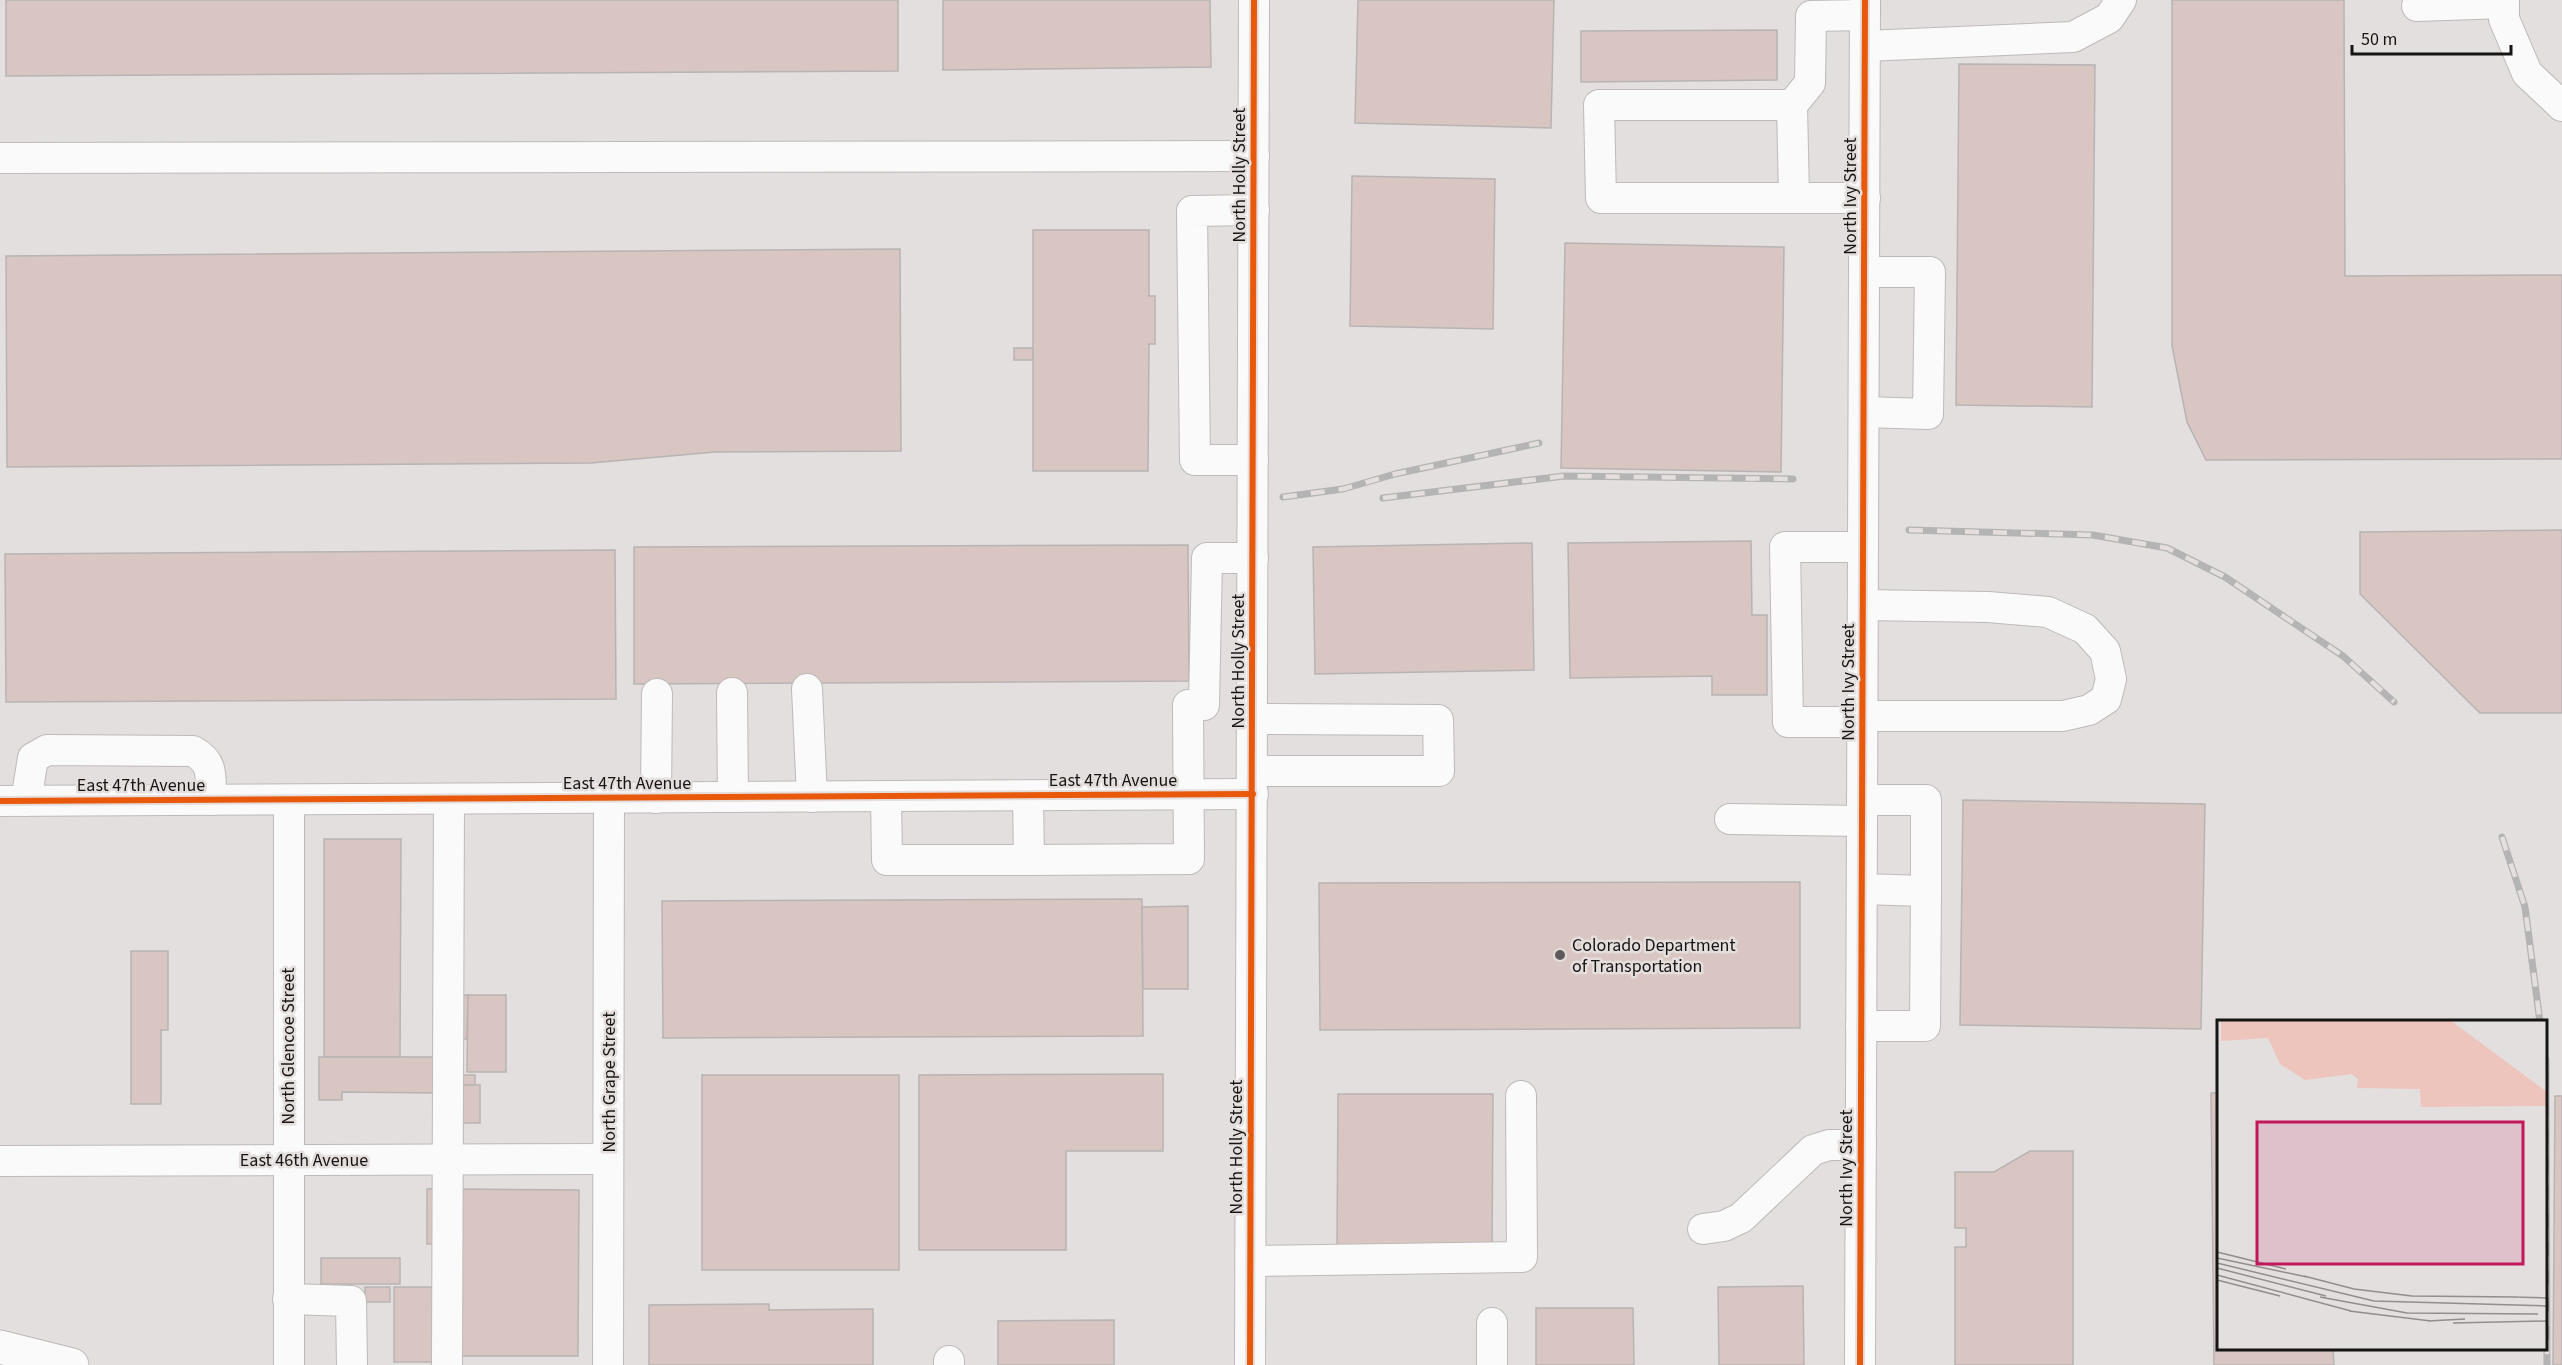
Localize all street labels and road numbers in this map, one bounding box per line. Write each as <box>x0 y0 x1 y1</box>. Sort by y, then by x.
street label: North Holly Street <box>1227 108 1252 242</box>
street label: North Ivy Street <box>1838 137 1863 255</box>
street label: North Holly Street <box>1226 594 1251 728</box>
street label: North Ivy Street <box>1836 623 1861 741</box>
street label: East 47th Avenue <box>1049 768 1177 793</box>
street label: East 47th Avenue <box>563 771 691 796</box>
street label: East 47th Avenue <box>77 773 205 798</box>
street label: North Glencoe Street <box>276 968 301 1124</box>
street label: North Grape Street <box>597 1012 622 1152</box>
street label: North Holly Street <box>1224 1080 1249 1214</box>
street label: North Ivy Street <box>1834 1109 1859 1227</box>
street label: East 46th Avenue <box>240 1148 368 1173</box>

